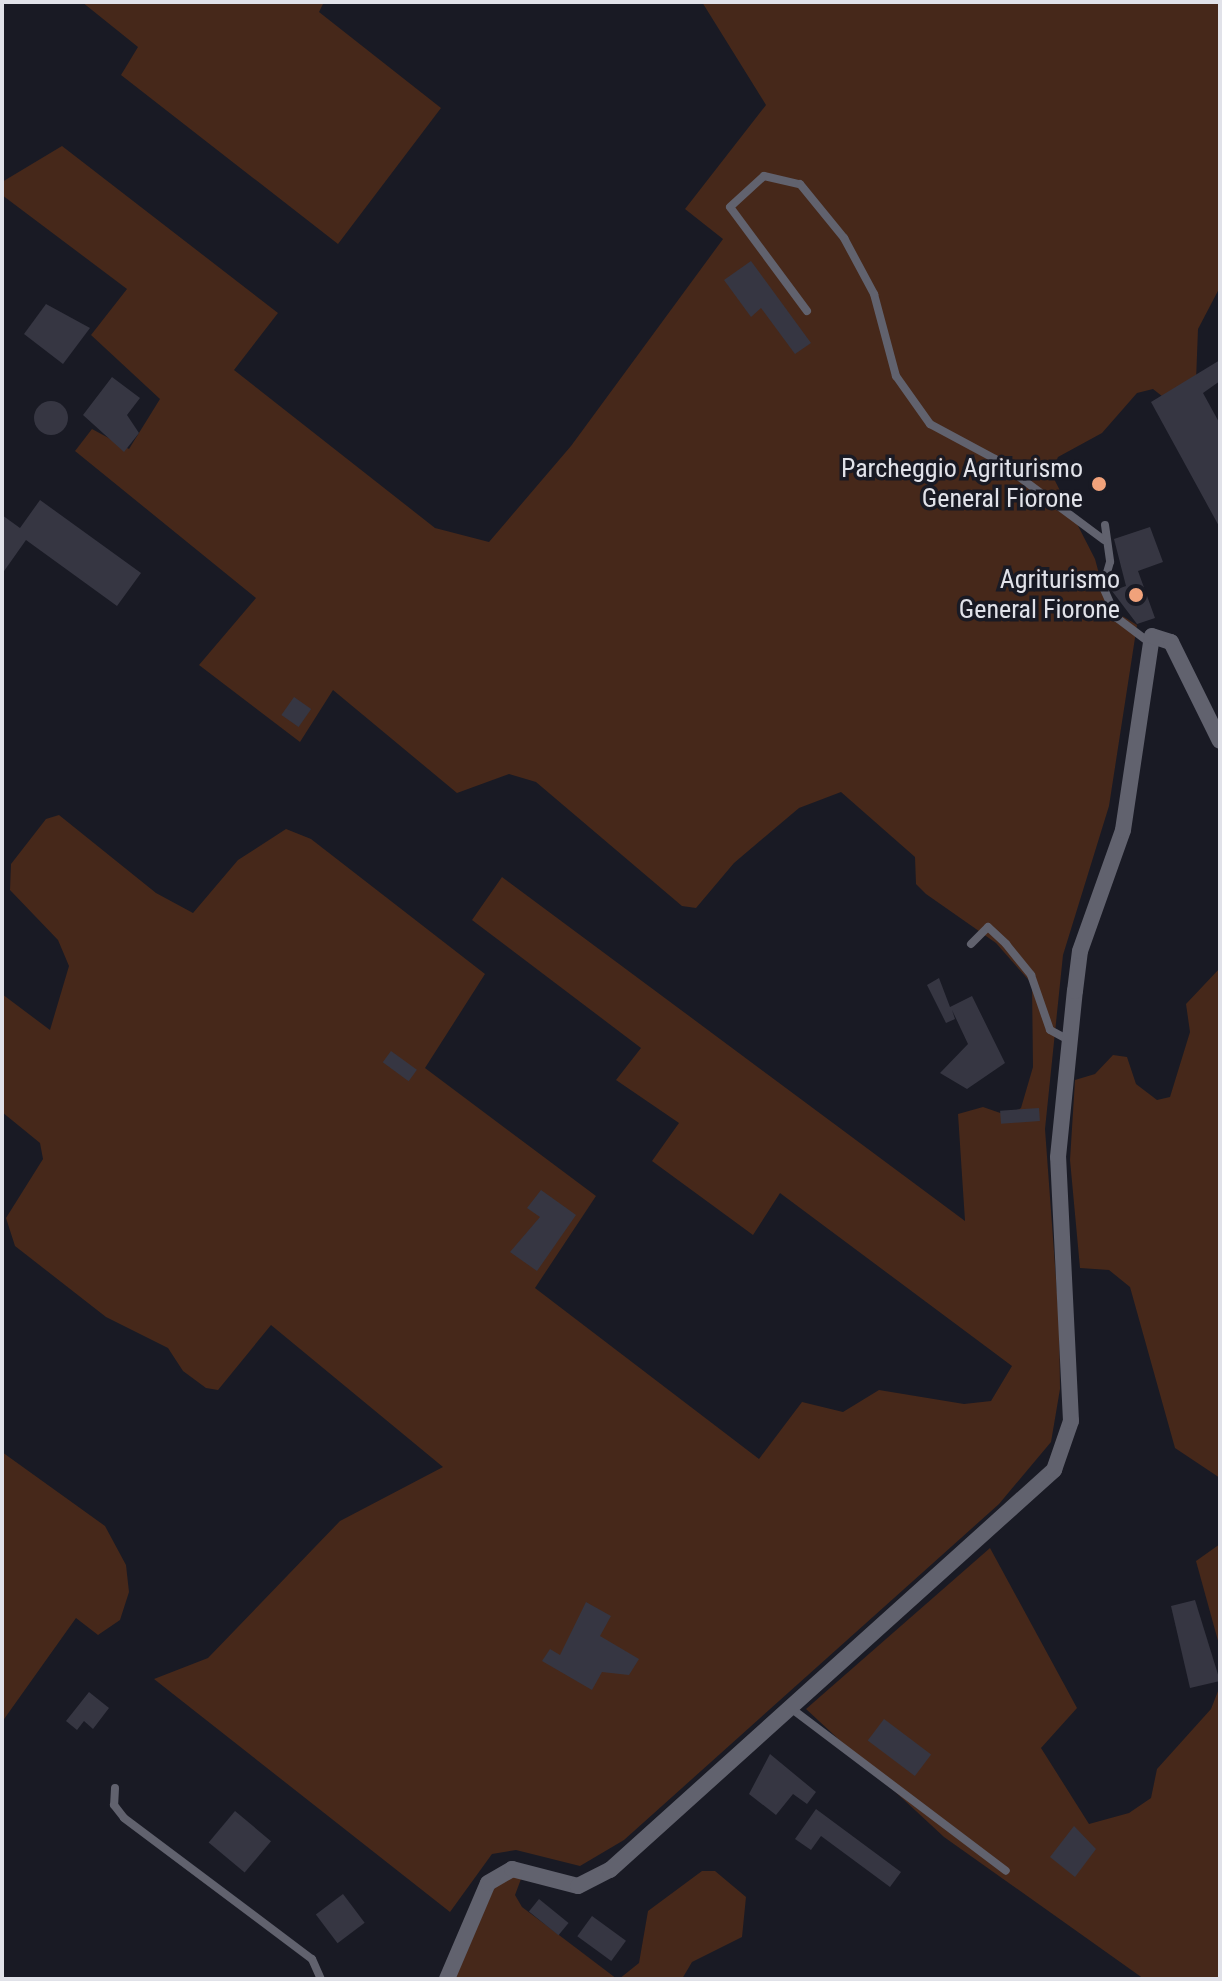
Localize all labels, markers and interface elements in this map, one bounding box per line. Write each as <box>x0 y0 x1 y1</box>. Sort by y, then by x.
place label: Parcheggio Agriturismo General Fiorone <box>841 453 1083 514</box>
marker: Parcheggio Agriturismo General Fiorone <box>1090 475 1108 493</box>
place label: Agriturismo General Fiorone <box>959 564 1120 626</box>
marker: Agriturismo General Fiorone <box>1127 586 1145 604</box>

